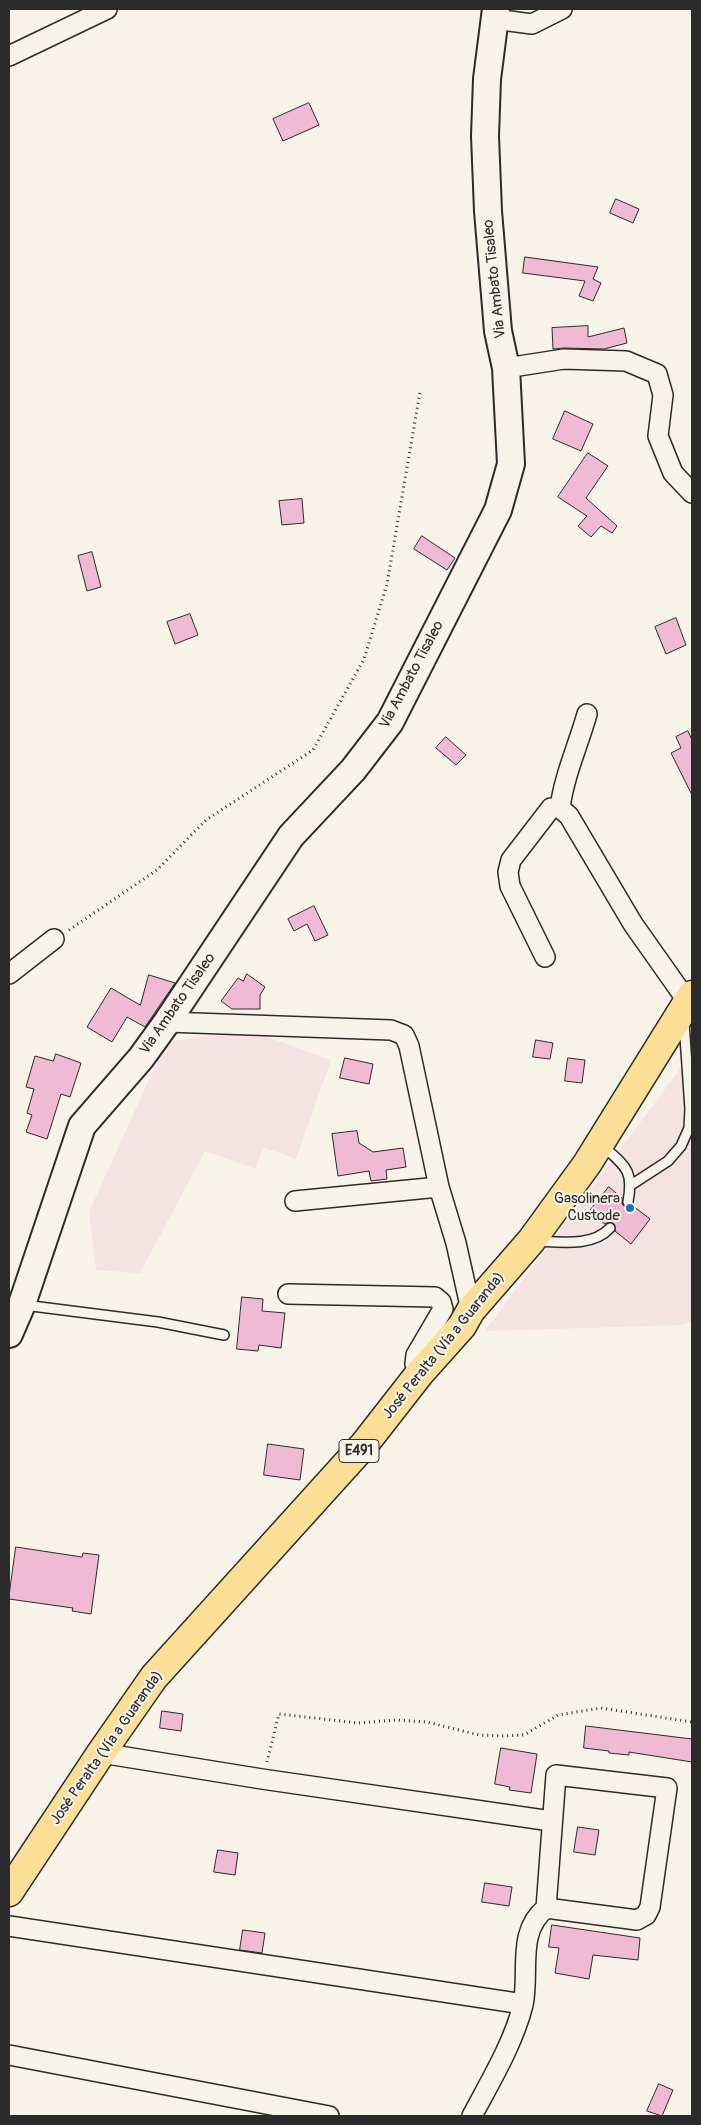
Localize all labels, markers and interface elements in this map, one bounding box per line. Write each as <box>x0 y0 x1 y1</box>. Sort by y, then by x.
street label: Via Ambato Tisaleo <box>480 219 510 339</box>
street label: Via Ambato Tisaleo <box>376 618 448 732</box>
street label: Via Ambato Tisaleo <box>136 950 220 1058</box>
place label: Gasolinera Custode <box>554 1190 620 1225</box>
marker: Gasolinera Custode <box>624 1202 636 1214</box>
street label: José Peralta (Vía a Guaranda) <box>379 1269 509 1423</box>
road number: E491 <box>339 1440 379 1462</box>
street label: José Peralta (Vía a Guaranda) <box>47 1668 167 1828</box>

